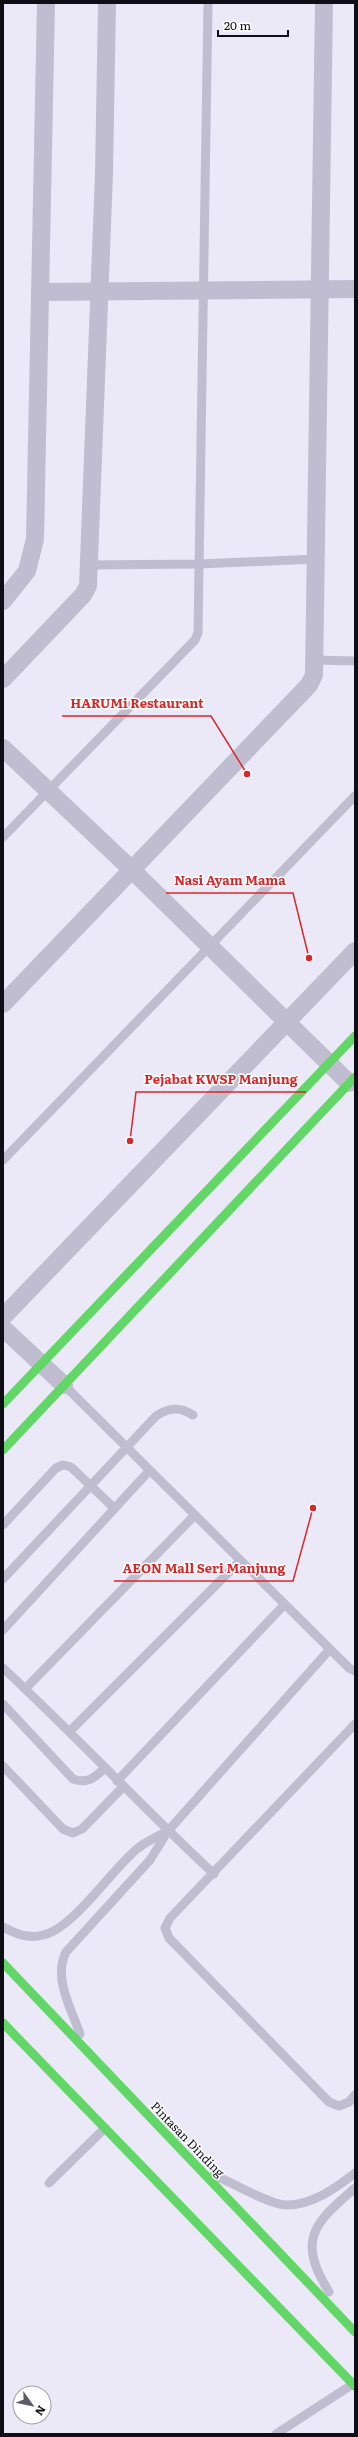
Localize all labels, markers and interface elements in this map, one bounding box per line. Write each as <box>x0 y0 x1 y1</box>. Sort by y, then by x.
scale bar <box>218 12 288 38</box>
text: 20 m <box>224 16 251 34</box>
callout: HARUMi Restaurant <box>62 691 211 716</box>
text: HARUMi Restaurant <box>70 693 204 712</box>
callout: Nasi Ayam Mama <box>166 868 293 893</box>
text: Nasi Ayam Mama <box>174 870 286 889</box>
callout: Pejabat KWSP Manjung <box>136 1067 306 1092</box>
text: Pejabat KWSP Manjung <box>144 1069 298 1088</box>
callout: AEON Mall Seri Manjung <box>114 1556 293 1581</box>
text: AEON Mall Seri Manjung <box>123 1558 286 1577</box>
street label: Pintasan Dinding <box>147 2097 229 2181</box>
north arrow <box>12 2385 52 2425</box>
text: N <box>32 2403 50 2419</box>

